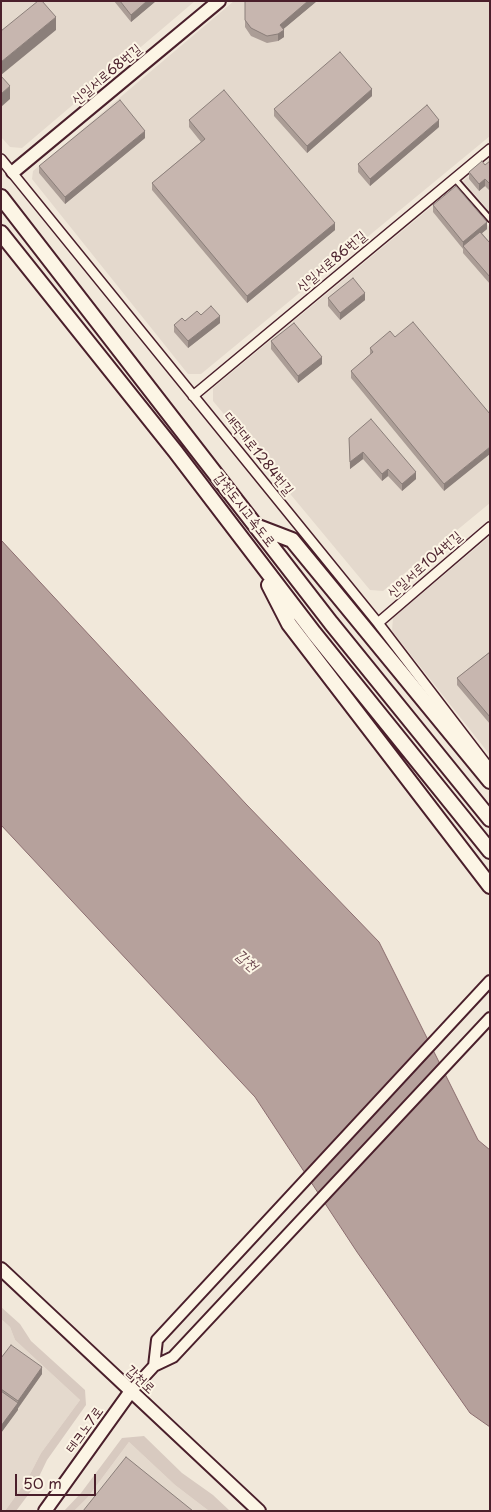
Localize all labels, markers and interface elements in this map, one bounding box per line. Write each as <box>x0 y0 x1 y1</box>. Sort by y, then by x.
street label: 신일서로68번길 <box>69 41 145 109</box>
street label: 신일서로86번길 <box>294 228 370 296</box>
street label: 대덕대로1284번길 <box>219 409 297 499</box>
street label: 갑천도시고속도로 <box>210 469 278 551</box>
street label: 신일서로104번길 <box>384 528 466 602</box>
water label: 갑천 <box>231 946 261 976</box>
street label: 갑천로 <box>122 1362 158 1398</box>
street label: 테크노7로 <box>63 1404 107 1456</box>
scale bar <box>18 1464 99 1496</box>
text: 50 m <box>23 1471 62 1494</box>

